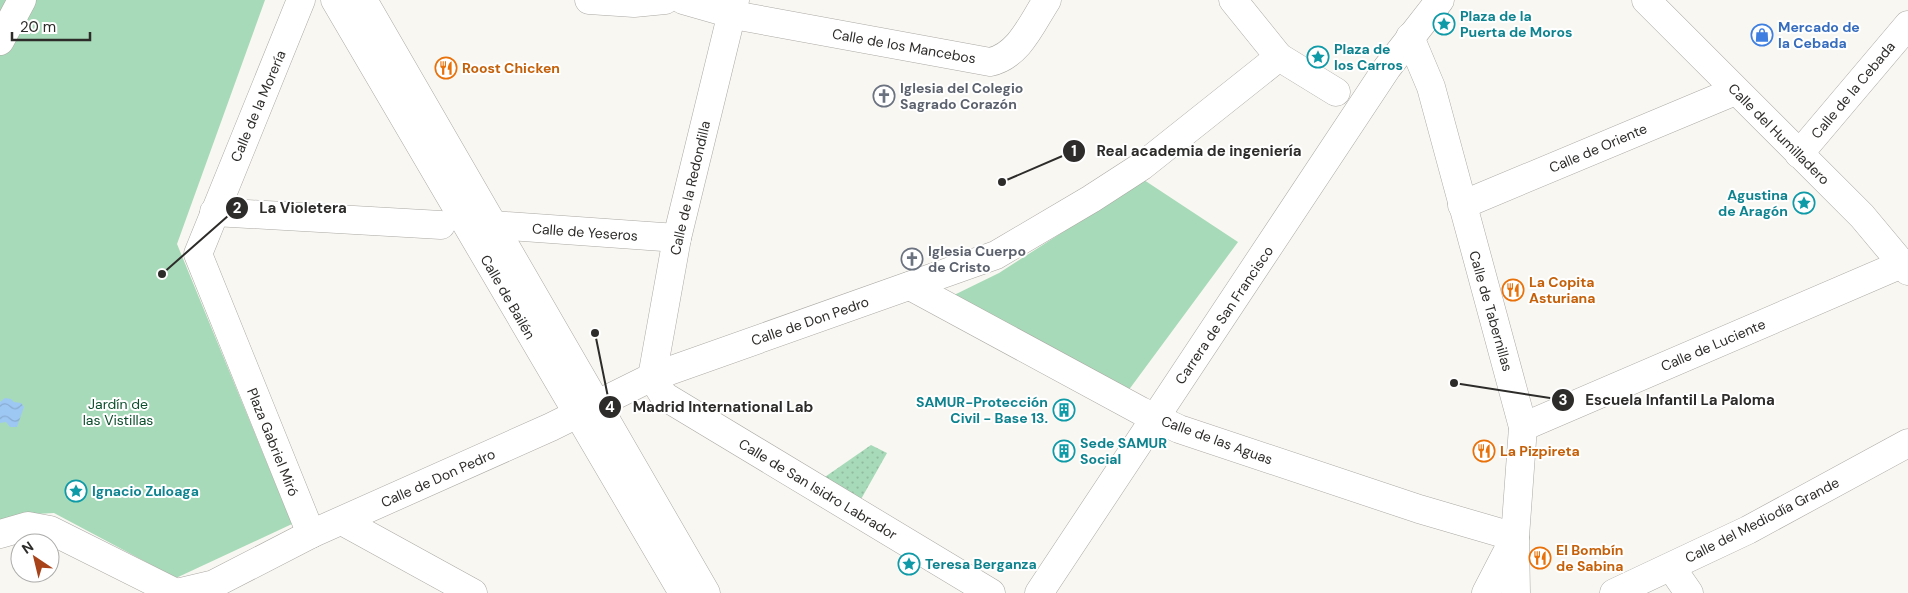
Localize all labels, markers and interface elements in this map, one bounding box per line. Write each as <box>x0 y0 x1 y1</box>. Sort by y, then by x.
place label: Plaza de la Puerta de Moros <box>1460 7 1572 41</box>
scale bar <box>12 10 90 42</box>
place icon: Plaza de la Puerta de Moros <box>1432 12 1456 36</box>
text: 20 m <box>20 17 56 37</box>
place label: Mercado de la Cebada <box>1778 18 1860 52</box>
shop icon: Mercado de la Cebada <box>1750 23 1774 47</box>
street label: Calle de los Mancebos <box>831 24 977 68</box>
street label: Calle de la Cebada <box>1807 38 1899 142</box>
place label: Plaza de los Carros <box>1334 40 1403 74</box>
place icon: Plaza de los Carros <box>1306 45 1330 69</box>
street label: Calle de la Morería <box>226 48 290 164</box>
restaurant icon: Roost Chicken <box>434 56 458 80</box>
place label: Roost Chicken <box>462 59 560 77</box>
place label: Iglesia del Colegio Sagrado Corazón <box>900 79 1023 113</box>
street label: Calle del Humilladero <box>1724 79 1834 189</box>
church icon: Iglesia del Colegio Sagrado Corazón <box>872 84 896 108</box>
street label: Calle de la Redondilla <box>666 119 714 257</box>
street label: Calle de Oriente <box>1546 119 1650 177</box>
callout: Real academia de ingeniería <box>1062 136 1312 166</box>
text: 1 <box>1071 141 1077 161</box>
text: Real academia de ingeniería <box>1096 141 1302 161</box>
place label: Agustina de Aragón <box>1718 186 1788 220</box>
place icon: Agustina de Aragón <box>1792 191 1816 215</box>
callout: La Violetera <box>224 193 357 223</box>
text: 2 <box>233 198 242 218</box>
text: La Violetera <box>259 198 347 218</box>
street label: Calle de Yeseros <box>531 219 639 245</box>
place label: Iglesia Cuerpo de Cristo <box>928 242 1026 276</box>
street label: Carrera de San Francisco <box>1171 242 1277 388</box>
church icon: Iglesia Cuerpo de Cristo <box>900 247 924 271</box>
street label: Calle de Tabernillas <box>1465 249 1517 373</box>
street label: Calle de Bailén <box>477 252 539 342</box>
place label: La Copita Asturiana <box>1529 273 1595 307</box>
restaurant icon: La Copita Asturiana <box>1501 278 1525 302</box>
street label: Calle de Don Pedro <box>749 292 871 350</box>
street label: Calle de Luciente <box>1658 315 1768 375</box>
street label: Plaza Gabriel Miró <box>243 385 303 499</box>
callout: Escuela Infantil La Paloma <box>1550 385 1785 415</box>
text: 3 <box>1558 390 1568 410</box>
text: Escuela Infantil La Paloma <box>1585 390 1775 410</box>
callout: Madrid International Lab <box>597 392 823 422</box>
place label: SAMUR-Protección Civil - Base 13. <box>916 393 1048 427</box>
park label: Jardín de las Vistillas <box>83 395 153 429</box>
text: 4 <box>605 397 615 417</box>
text: Madrid International Lab <box>633 397 813 417</box>
building icon: SAMUR-Protección Civil - Base 13. <box>1052 398 1076 422</box>
street label: Calle de las Aguas <box>1159 411 1275 469</box>
street label: Calle de San Isidro Labrador <box>735 434 901 544</box>
place label: Sede SAMUR Social <box>1080 434 1167 468</box>
building icon: Sede SAMUR Social <box>1052 439 1076 463</box>
restaurant icon: La Pizpireta <box>1472 439 1496 463</box>
place label: La Pizpireta <box>1500 442 1580 460</box>
street label: Calle de Don Pedro <box>378 445 498 511</box>
street label: Calle del Mediodía Grande <box>1682 473 1842 567</box>
place icon: Ignacio Zuloaga <box>64 479 88 503</box>
place label: Ignacio Zuloaga <box>92 482 199 500</box>
north arrow <box>10 533 60 583</box>
text: N <box>18 537 37 558</box>
place label: El Bombín de Sabina <box>1556 541 1623 575</box>
restaurant icon: El Bombín de Sabina <box>1528 546 1552 570</box>
place icon: Teresa Berganza <box>897 552 921 576</box>
place label: Teresa Berganza <box>925 555 1037 573</box>

